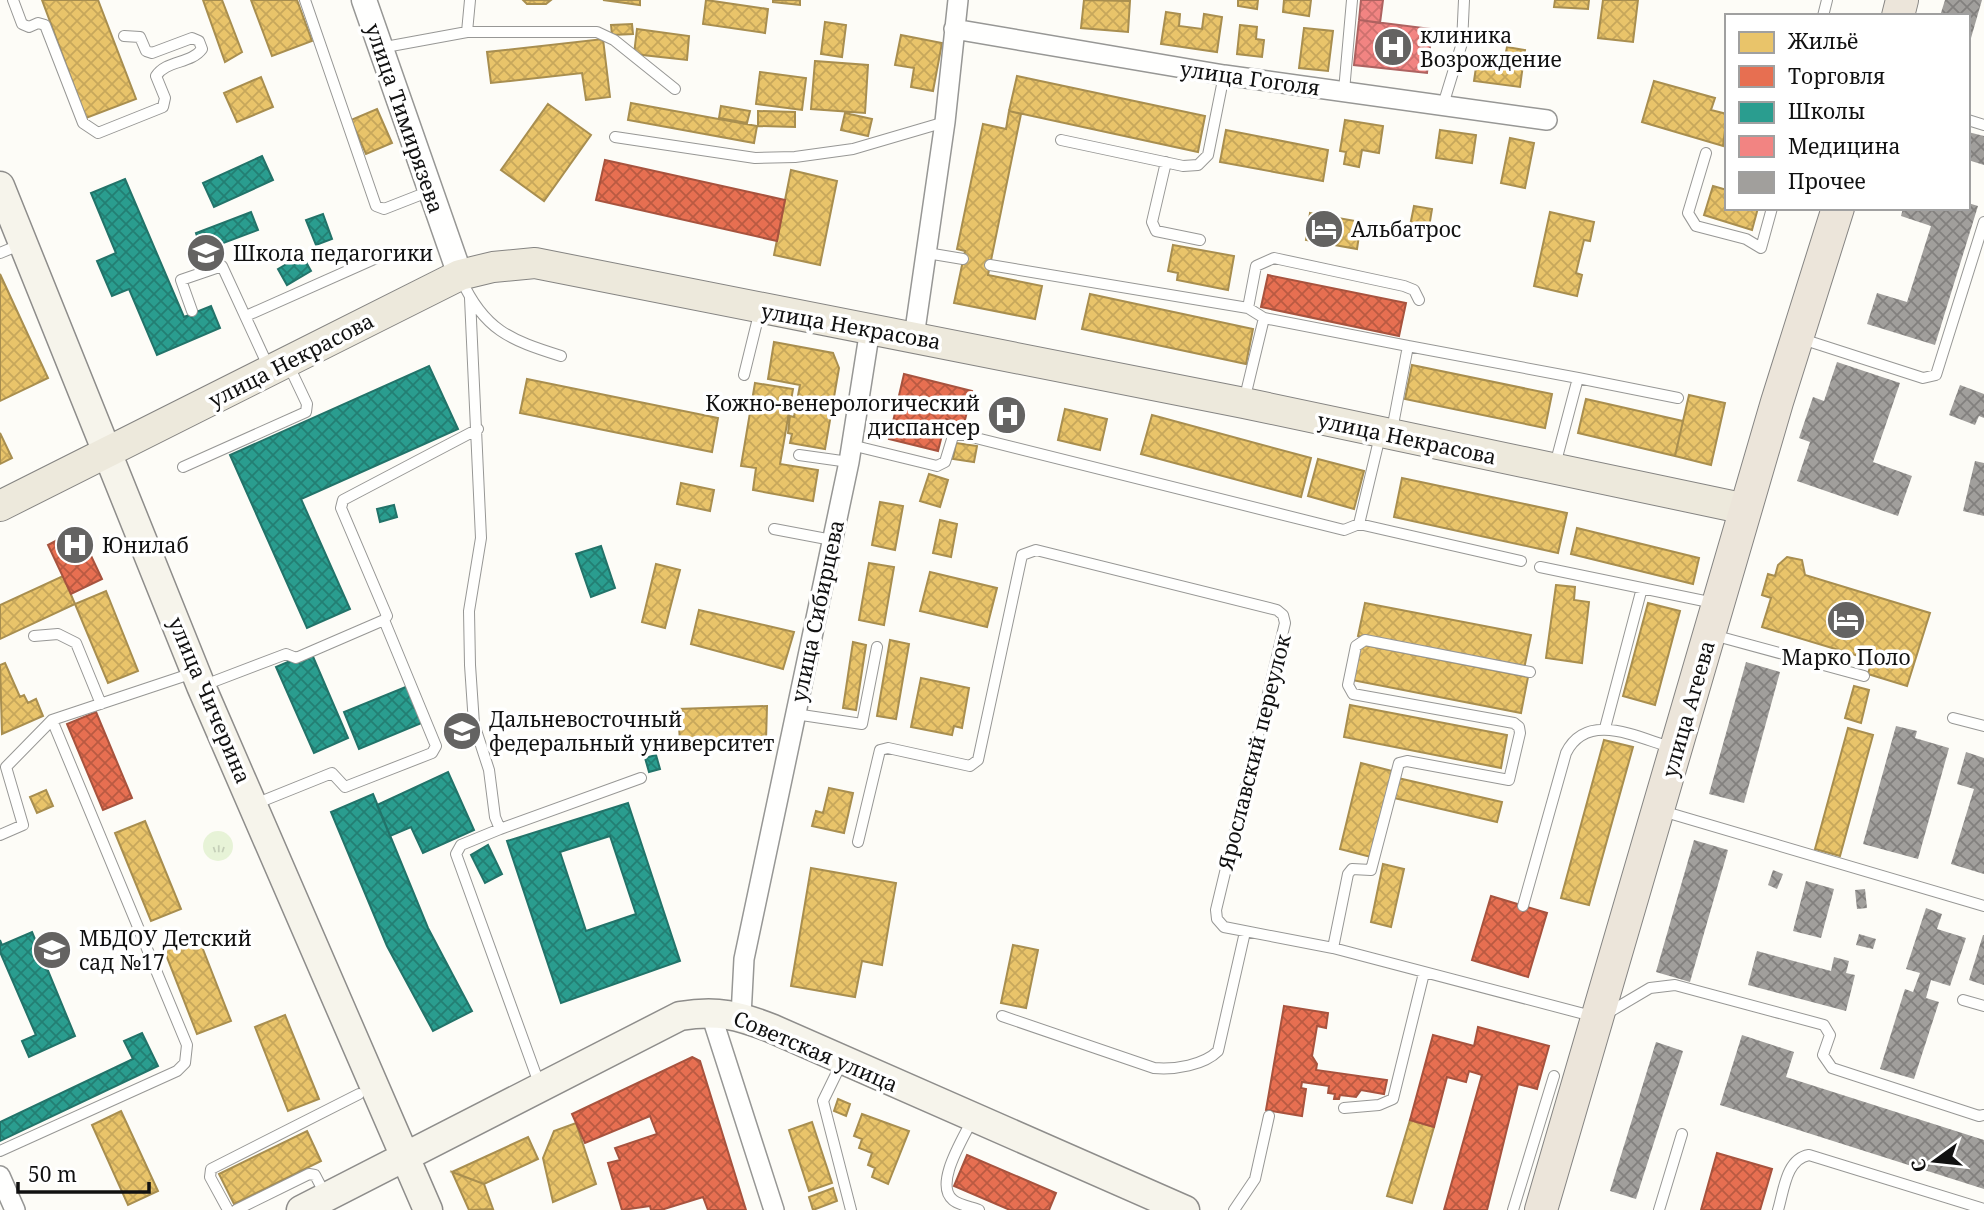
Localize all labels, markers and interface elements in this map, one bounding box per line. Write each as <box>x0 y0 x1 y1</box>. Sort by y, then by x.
legend <box>1725 14 1970 210</box>
street label: улица Тимирязева <box>359 19 451 217</box>
place label: клиника Возрождение <box>1420 21 1562 73</box>
hospital icon: клиника Возрождение <box>1372 26 1414 68</box>
text: Жильё <box>1787 27 1858 55</box>
street label: улица Гоголя <box>1178 54 1322 102</box>
text: Торговля <box>1788 62 1885 90</box>
text: Школы <box>1788 97 1865 125</box>
text: Медицина <box>1788 132 1901 160</box>
text: Прочее <box>1788 167 1866 195</box>
hotel icon: Альбатрос <box>1303 208 1345 250</box>
place label: Альбатрос <box>1351 215 1461 243</box>
school or university icon: Школа педагогики <box>185 232 227 274</box>
place label: Школа педагогики <box>233 239 433 267</box>
street label: улица Некрасова <box>759 296 943 356</box>
street label: улица Некрасова <box>204 306 378 414</box>
place label: Кожно-венерологический диспансер <box>705 389 980 441</box>
hospital icon: Кожно-венерологический диспансер <box>986 394 1028 436</box>
street label: улица Некрасова <box>1315 405 1499 471</box>
street label: улица Сибирцева <box>784 517 850 705</box>
hospital icon: Юнилаб <box>54 524 96 566</box>
place label: Юнилаб <box>102 531 189 559</box>
hotel icon: Марко Поло <box>1825 599 1867 641</box>
street label: улица Чичерина <box>162 612 258 788</box>
street label: Ярославский переулок <box>1211 631 1297 874</box>
street label: улица Агеева <box>1655 637 1721 781</box>
place label: Марко Поло <box>1781 643 1911 671</box>
place label: Дальневосточный федеральный университет <box>489 705 774 757</box>
school or university icon: Дальневосточный федеральный университет <box>441 710 483 752</box>
place label: МБДОУ Детский сад №17 <box>79 924 252 976</box>
school or university icon: МБДОУ Детский сад №17 <box>31 929 73 971</box>
street label: Советская улица <box>730 1004 902 1098</box>
north arrow <box>1900 1126 1970 1196</box>
scale bar <box>18 1150 149 1194</box>
text: С <box>1904 1156 1933 1175</box>
text: 50 m <box>28 1160 77 1188</box>

